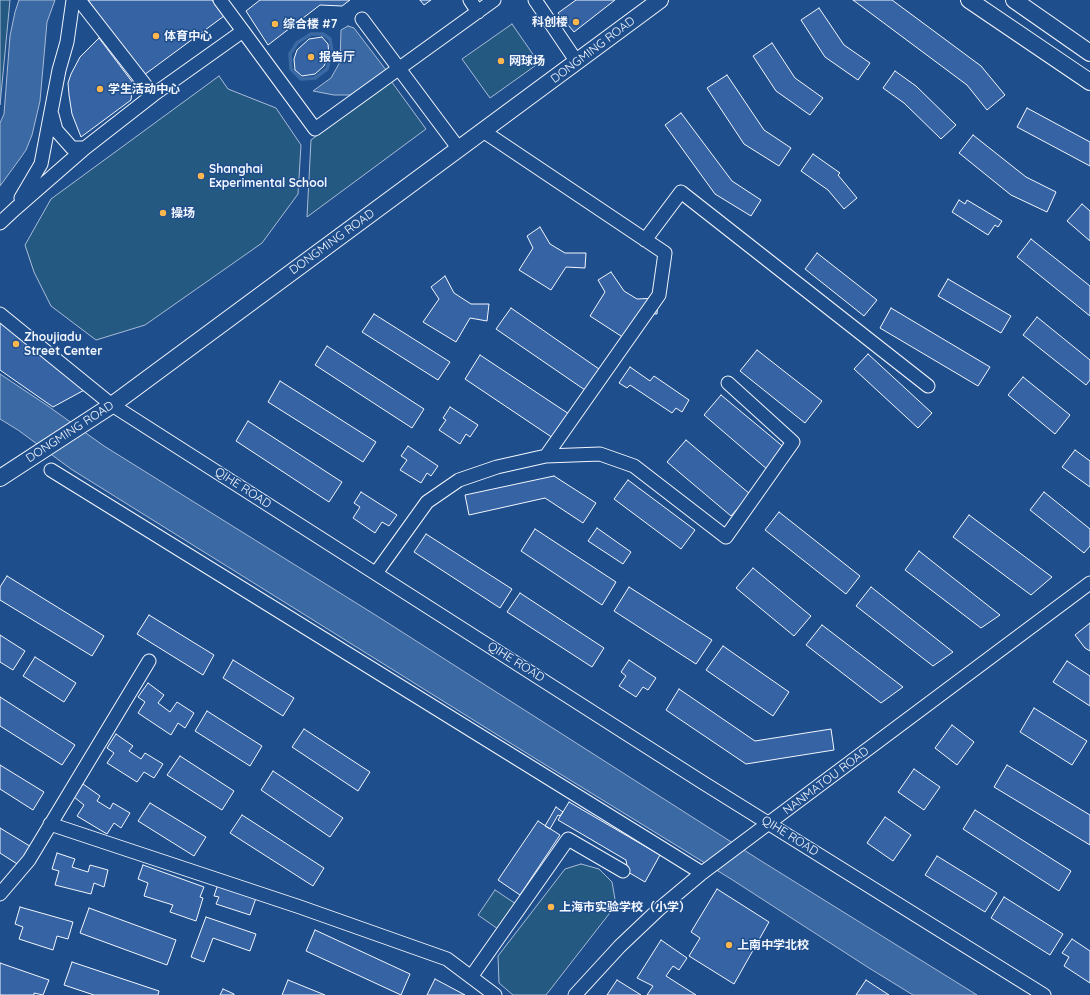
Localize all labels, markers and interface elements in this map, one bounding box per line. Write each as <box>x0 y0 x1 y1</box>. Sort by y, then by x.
street label: DONGMING ROAD <box>548 14 638 86</box>
place label: 科创楼 <box>532 15 568 29</box>
place label: 综合楼 #7 <box>283 17 337 31</box>
marker: 科创楼 <box>571 17 581 27</box>
marker: 综合楼 #7 <box>270 19 280 29</box>
place label: 体育中心 <box>164 29 212 43</box>
marker: 体育中心 <box>151 31 161 41</box>
place label: 报告厅 <box>319 50 355 64</box>
marker: 报告厅 <box>306 52 316 62</box>
place label: 网球场 <box>509 54 545 68</box>
marker: 网球场 <box>496 56 506 66</box>
place label: 学生活动中心 <box>108 82 180 96</box>
marker: 学生活动中心 <box>95 84 105 94</box>
place label: Shanghai Experimental School <box>209 162 327 190</box>
marker: Shanghai Experimental School <box>196 171 206 181</box>
place label: 操场 <box>171 206 195 220</box>
street label: DONGMING ROAD <box>287 206 377 278</box>
marker: 操场 <box>158 208 168 218</box>
place label: Zhoujiadu Street Center <box>24 330 102 358</box>
marker: Zhoujiadu Street Center <box>11 339 21 349</box>
street label: DONGMING ROAD <box>23 398 117 466</box>
street label: QIHE ROAD <box>212 464 274 512</box>
street label: QIHE ROAD <box>485 639 547 685</box>
street label: NANMATOU ROAD <box>780 744 872 818</box>
street label: QIHE ROAD <box>759 813 821 859</box>
place label: 上海市实验学校（小学） <box>559 900 691 914</box>
marker: 上海市实验学校（小学） <box>546 902 556 912</box>
place label: 上南中学北校 <box>737 938 809 952</box>
marker: 上南中学北校 <box>724 940 734 950</box>

